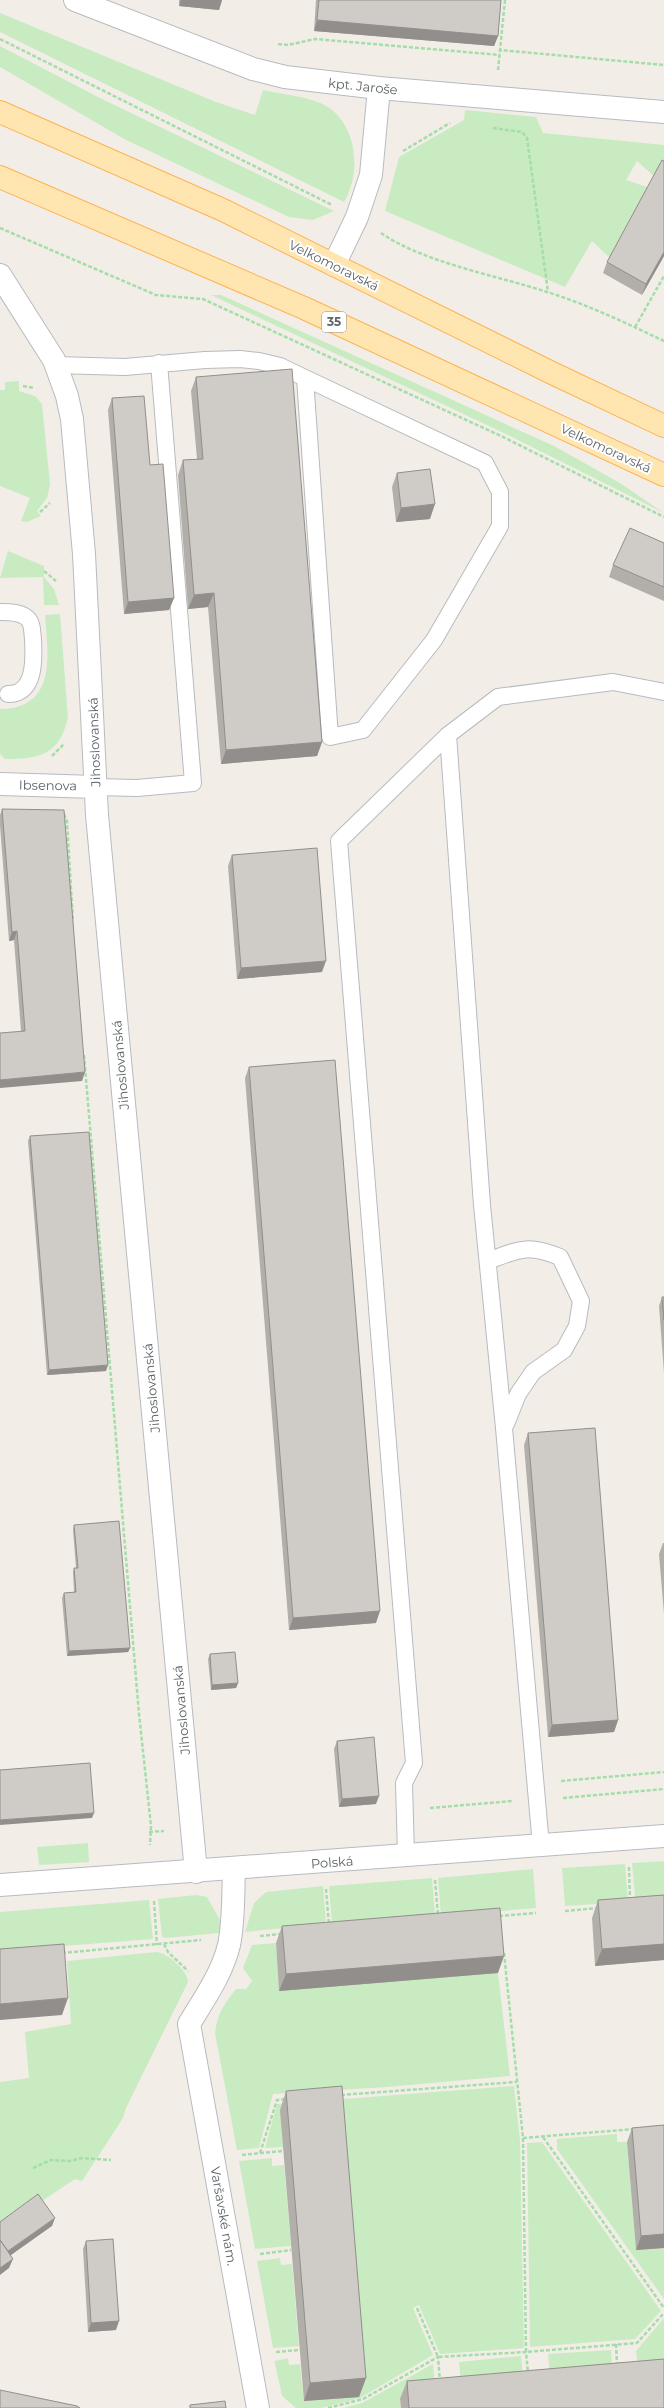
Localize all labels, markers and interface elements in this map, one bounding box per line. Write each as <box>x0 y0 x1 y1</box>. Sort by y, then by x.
street label: kpt. Jaroše <box>328 74 399 98</box>
street label: Velkomoravská <box>286 236 382 294</box>
road number: 35 <box>322 312 346 332</box>
street label: Velkomoravská <box>558 420 654 476</box>
street label: Jihoslovanská <box>84 697 104 788</box>
street label: Ibsenova <box>19 776 77 794</box>
street label: Jihoslovanská <box>108 1020 132 1111</box>
street label: Jihoslovanská <box>139 1343 163 1434</box>
street label: Jihoslovanská <box>169 1665 193 1756</box>
street label: Polská <box>310 1853 354 1871</box>
street label: Varšavské nám. <box>207 2165 241 2267</box>

